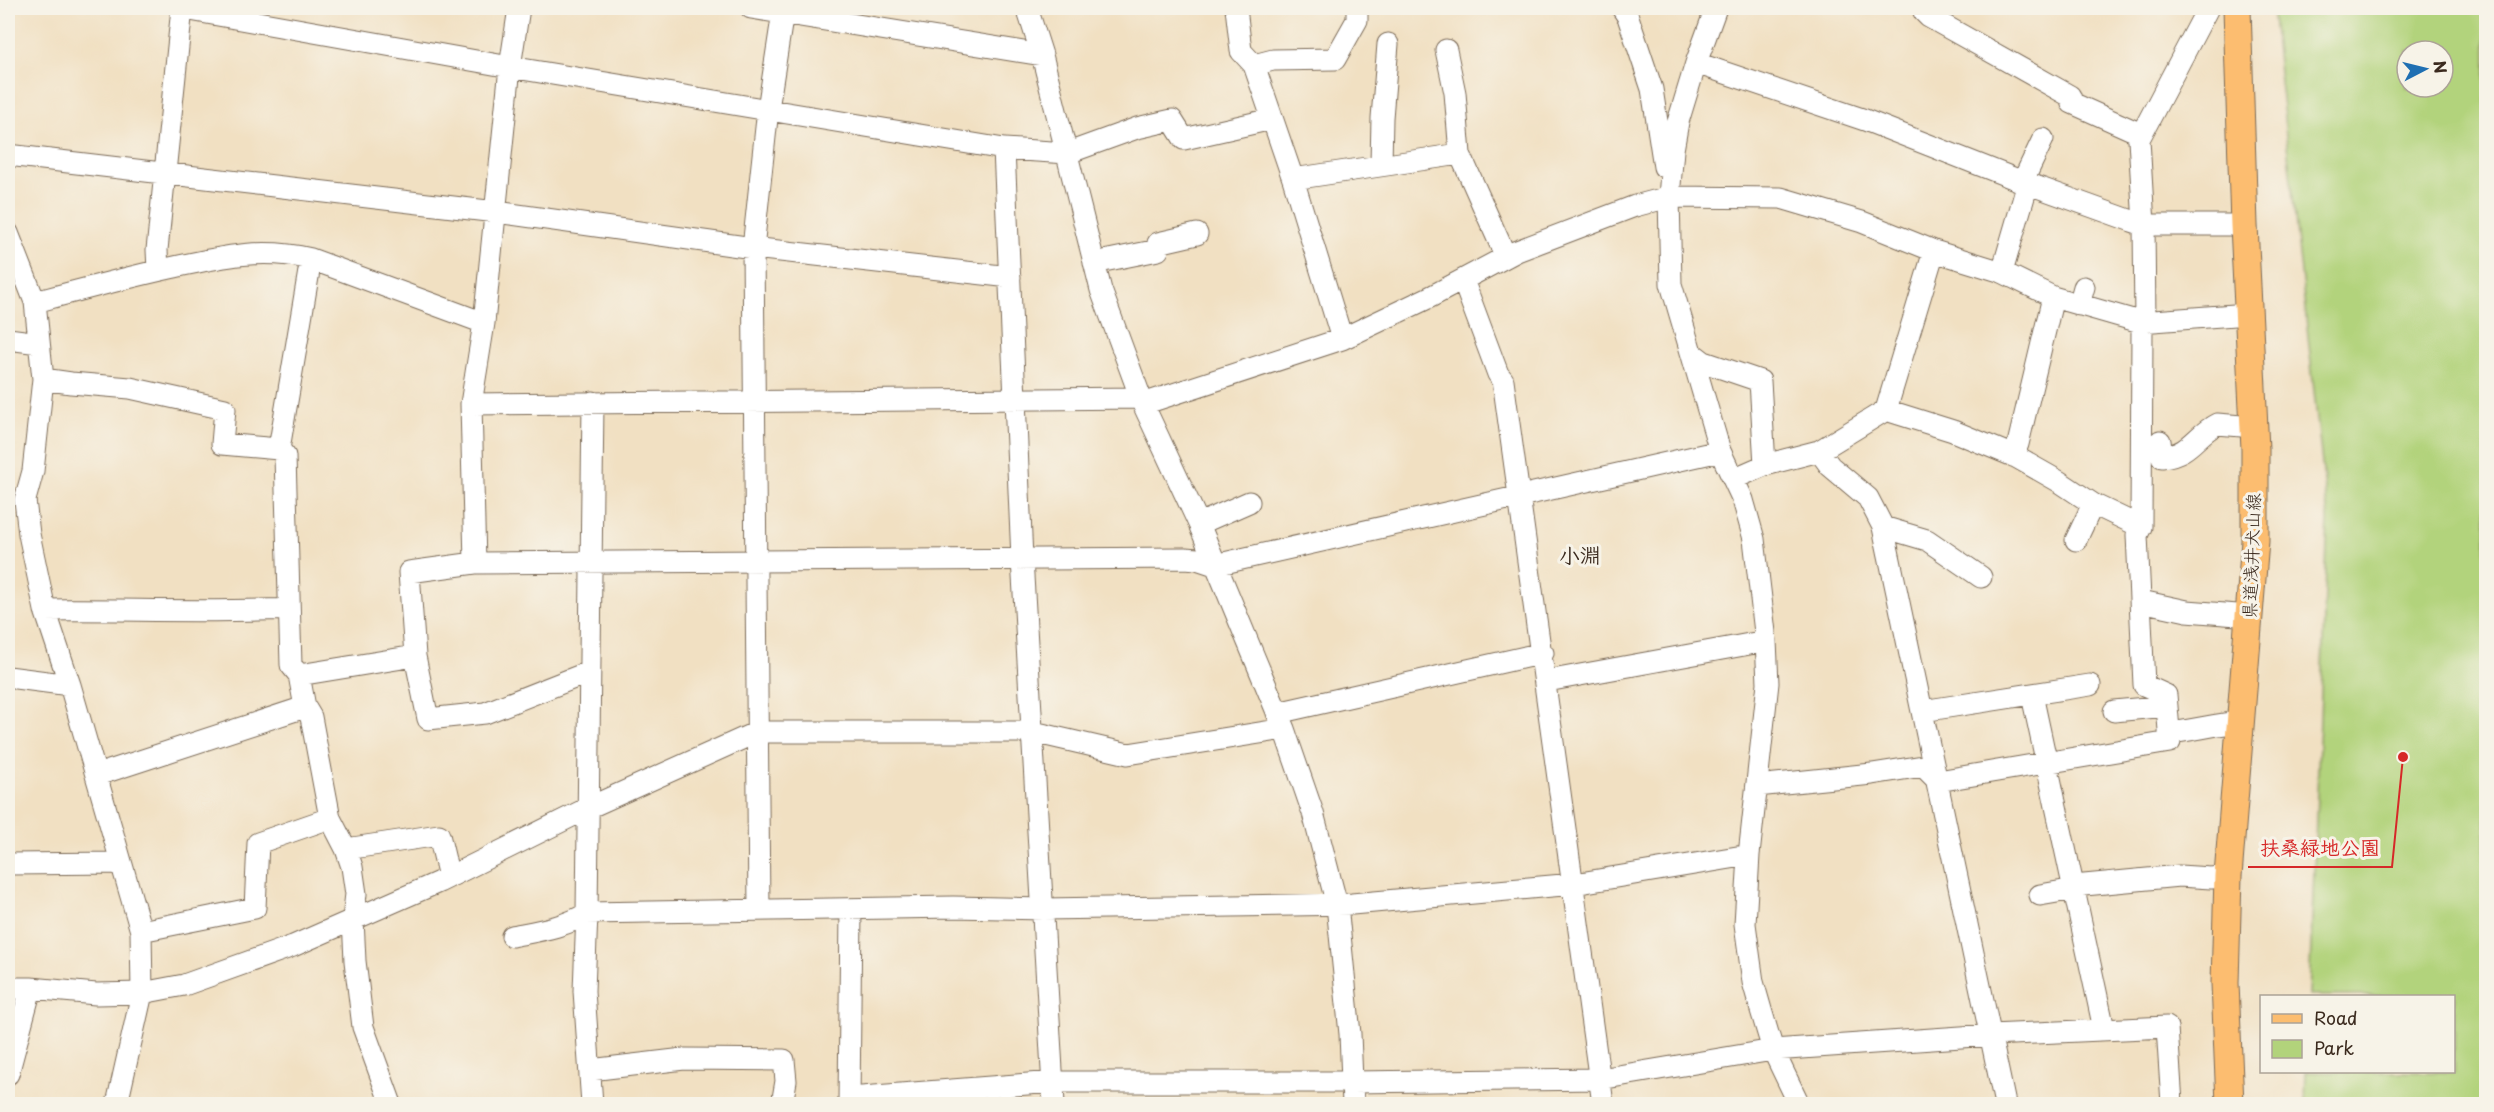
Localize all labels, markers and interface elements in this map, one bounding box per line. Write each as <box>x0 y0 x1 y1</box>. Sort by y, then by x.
north arrow <box>2395 39 2455 99</box>
text: N <box>2428 59 2454 75</box>
street label: 県道浅井犬山線 <box>2235 493 2266 619</box>
district label: 小淵 <box>1559 538 1601 570</box>
callout: 扶桑緑地公園 <box>2248 829 2392 867</box>
text: 扶桑緑地公園 <box>2260 832 2380 862</box>
legend <box>2260 995 2455 1073</box>
text: Road <box>2314 1004 2358 1031</box>
text: Park <box>2314 1034 2354 1061</box>

